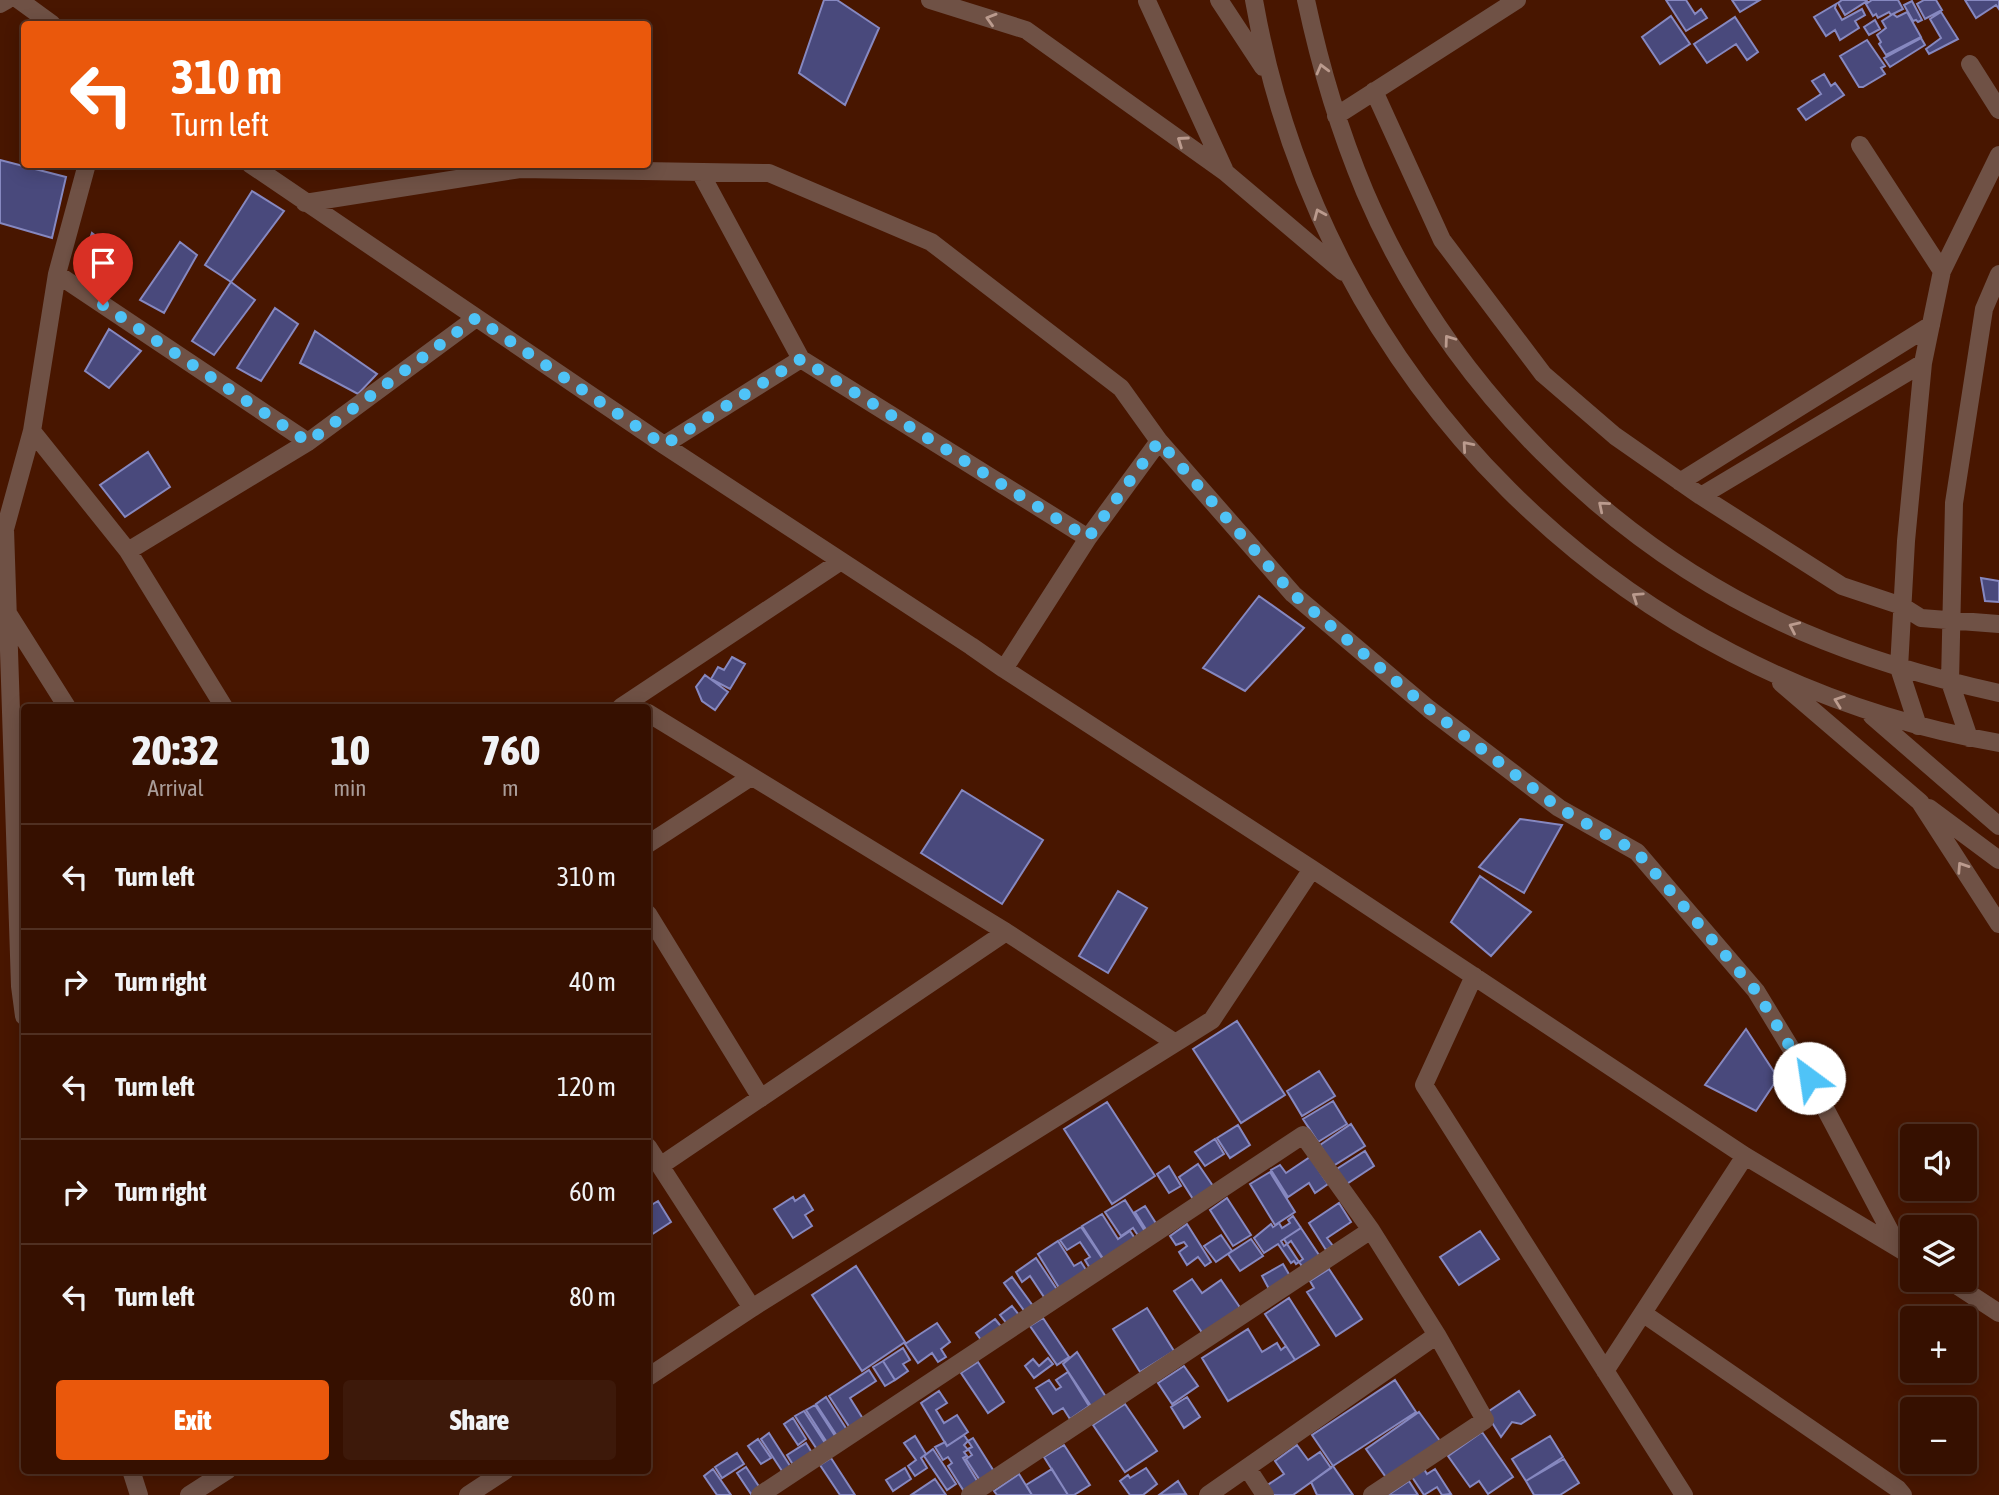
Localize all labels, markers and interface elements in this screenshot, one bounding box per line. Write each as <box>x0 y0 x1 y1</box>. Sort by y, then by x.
one-way arrow <box>985 13 998 27</box>
text: 310 m <box>171 48 282 104</box>
icon: left <box>56 49 147 140</box>
one-way arrow <box>1316 63 1330 75</box>
text: Turn left <box>171 106 269 143</box>
one-way arrow <box>1177 137 1190 149</box>
one-way arrow <box>1313 209 1327 222</box>
pin <box>73 233 133 305</box>
icon: arrive <box>84 244 122 282</box>
one-way arrow <box>1445 335 1457 348</box>
one-way arrow <box>1463 442 1475 455</box>
one-way arrow <box>1598 502 1610 515</box>
one-way arrow <box>1632 593 1645 605</box>
one-way arrow <box>1789 622 1801 636</box>
one-way arrow <box>1833 695 1845 709</box>
text: 20:32 <box>132 726 219 774</box>
text: 10 <box>330 726 370 774</box>
text: 760 <box>481 726 540 774</box>
text: Arrival <box>148 775 204 801</box>
text: min <box>334 775 367 801</box>
text: m <box>502 775 519 801</box>
icon: left <box>56 858 94 896</box>
text: Turn left <box>115 862 195 892</box>
text: 310 m <box>557 862 616 892</box>
one-way arrow <box>1958 862 1971 875</box>
icon: right <box>56 963 94 1001</box>
text: Turn right <box>115 967 206 997</box>
text: 40 m <box>569 967 616 997</box>
position arrow <box>1772 1041 1846 1115</box>
icon: left <box>56 1068 94 1106</box>
text: Turn left <box>115 1072 195 1102</box>
text: 120 m <box>557 1072 616 1102</box>
map controls <box>1900 1124 1977 1474</box>
button: sound <box>1900 1124 1977 1201</box>
icon: right <box>56 1173 94 1211</box>
text: Turn right <box>115 1177 206 1207</box>
text: 60 m <box>569 1177 616 1207</box>
button: layers <box>1900 1215 1977 1292</box>
icon: left <box>56 1278 94 1316</box>
text: Turn left <box>115 1282 195 1312</box>
text: 80 m <box>569 1282 616 1312</box>
button: + <box>1900 1306 1977 1383</box>
button: Exit <box>56 1380 329 1460</box>
button: Share <box>343 1380 616 1460</box>
button: − <box>1900 1397 1977 1474</box>

